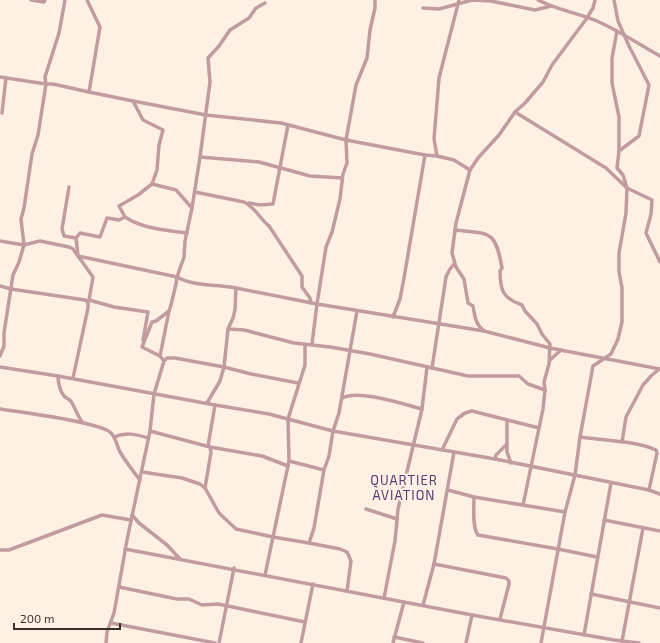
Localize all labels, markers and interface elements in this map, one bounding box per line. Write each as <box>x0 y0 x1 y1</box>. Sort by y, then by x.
district label: QUARTIER AVIATION <box>370 472 438 503</box>
scale bar <box>14 605 120 631</box>
text: 200 m <box>20 611 54 625</box>

